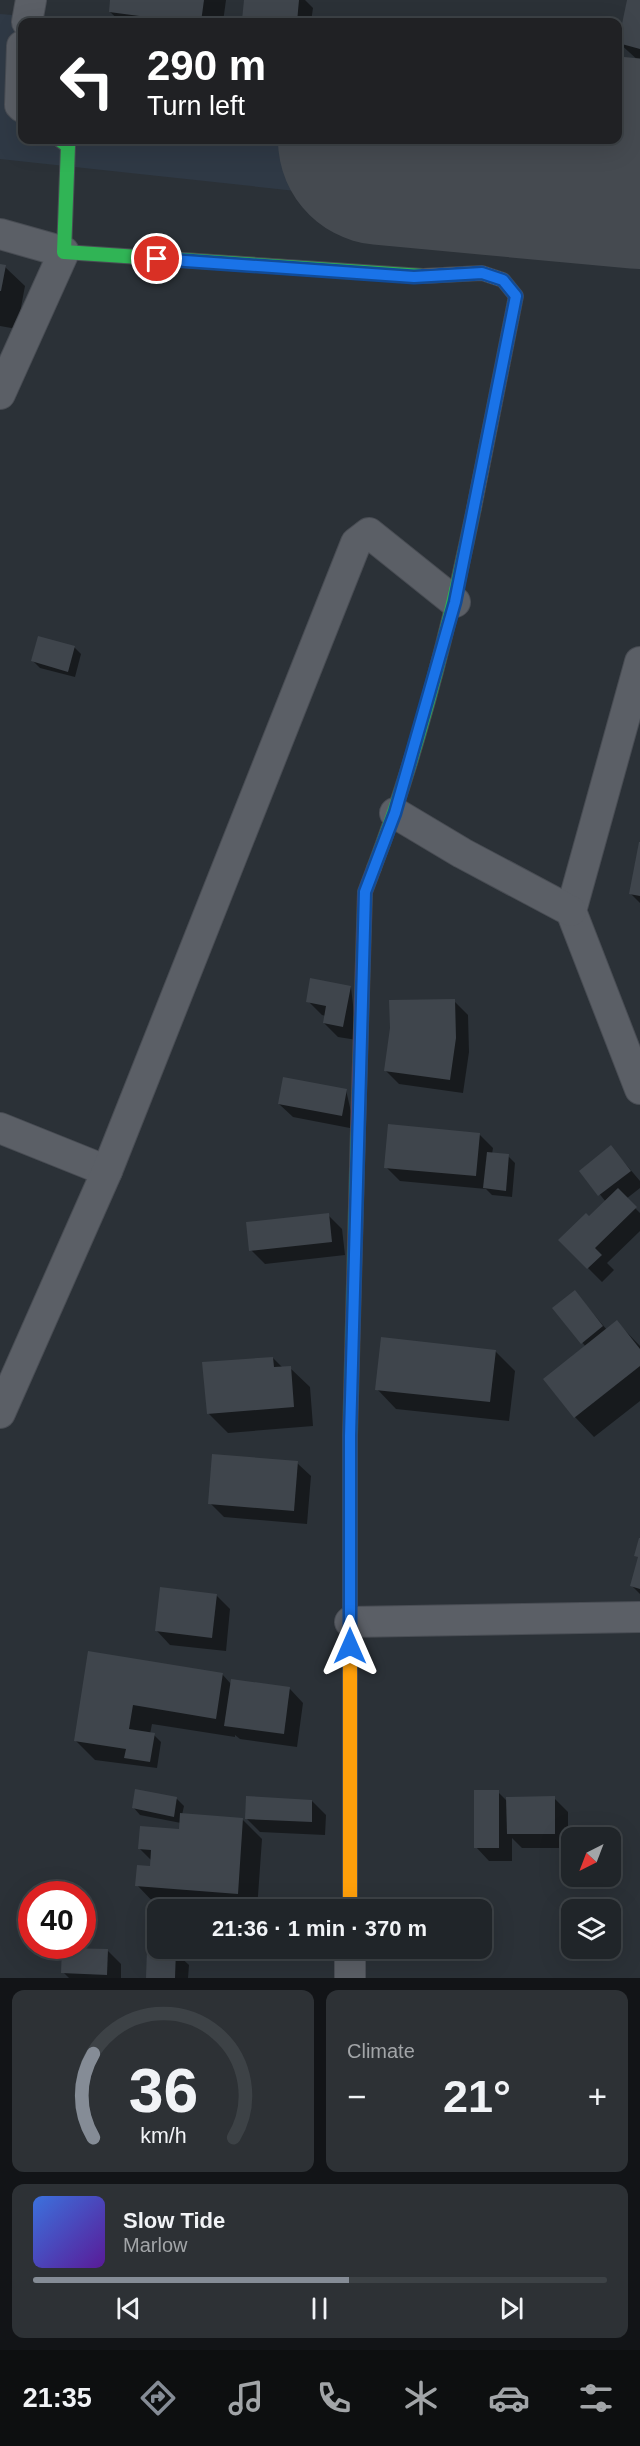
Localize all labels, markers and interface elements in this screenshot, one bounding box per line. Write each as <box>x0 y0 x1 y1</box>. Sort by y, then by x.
icon: left <box>48 42 126 120</box>
text: 290 m <box>147 42 266 89</box>
text: Turn left <box>147 91 245 121</box>
pin <box>131 233 182 284</box>
icon: arrive <box>140 242 173 275</box>
position arrow <box>318 1614 382 1678</box>
north arrow <box>561 1827 621 1887</box>
map controls <box>561 1827 621 1959</box>
speed limit sign: 40 <box>18 1881 96 1959</box>
button: layers <box>561 1899 621 1959</box>
text: 21:36 · 1 min · 370 m <box>212 1916 427 1941</box>
text: Climate <box>347 2040 415 2062</box>
text: 36 <box>128 2056 198 2125</box>
text: 21° <box>443 2071 511 2122</box>
text: − <box>347 2078 366 2115</box>
text: + <box>588 2078 607 2115</box>
text: km/h <box>140 2124 186 2148</box>
text: Slow Tide <box>123 2208 225 2233</box>
text: Marlow <box>123 2234 187 2256</box>
icon: previous <box>112 2292 145 2325</box>
icon: pause <box>303 2292 336 2325</box>
icon: next <box>495 2292 528 2325</box>
icon: directions <box>137 2377 179 2419</box>
icon: music <box>225 2377 267 2419</box>
icon: phone <box>313 2377 355 2419</box>
icon: climate <box>400 2377 442 2419</box>
icon: car <box>488 2377 530 2419</box>
icon: filters <box>575 2377 617 2419</box>
text: 21:35 <box>23 2383 92 2413</box>

